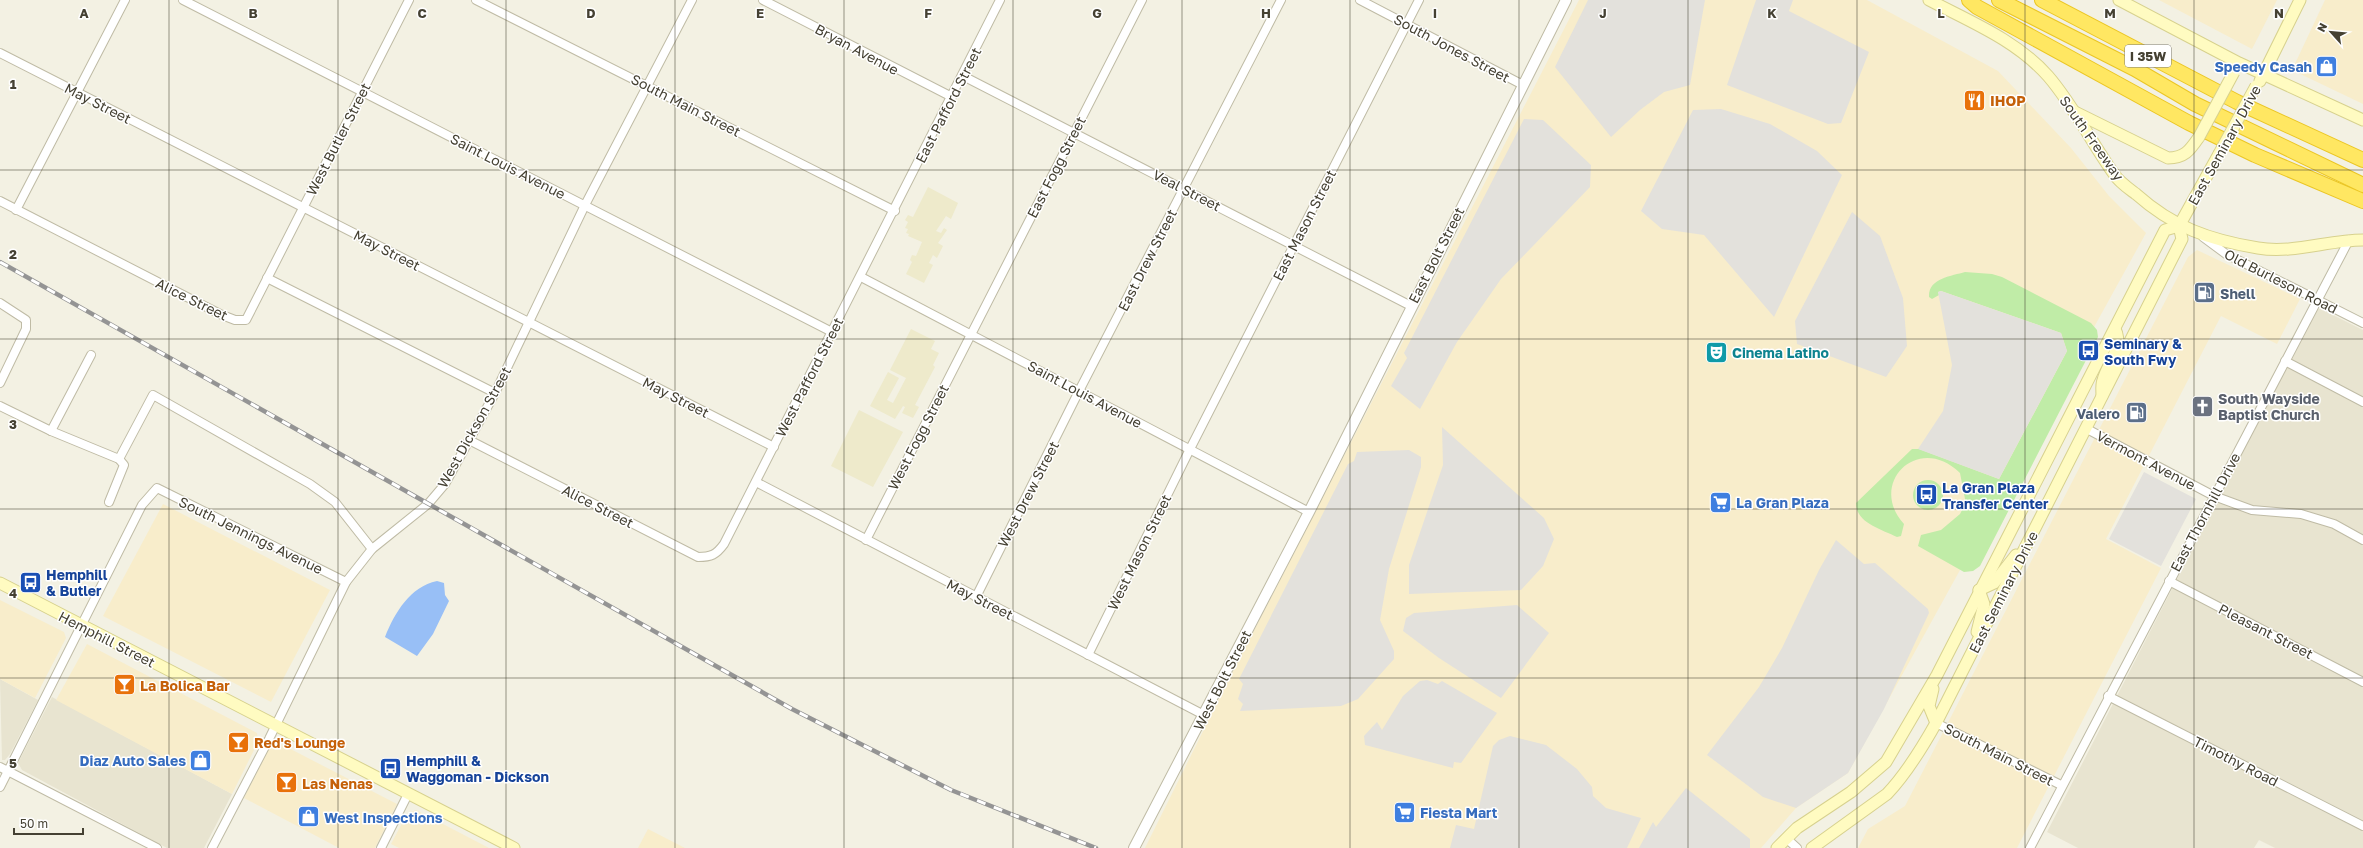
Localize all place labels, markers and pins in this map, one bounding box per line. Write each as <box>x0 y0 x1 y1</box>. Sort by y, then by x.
shop icon: Speedy Casah <box>2314 53 2340 79</box>
place label: Speedy Casah <box>2214 58 2312 75</box>
restaurant icon: IHOP <box>1962 87 1988 113</box>
place label: IHOP <box>1990 92 2026 109</box>
fuel station icon: Shell <box>2191 280 2217 306</box>
place label: Shell <box>2220 285 2256 302</box>
place label: Seminary & South Fwy <box>2104 335 2182 368</box>
bus stop icon: Seminary & South Fwy <box>2076 338 2102 364</box>
theatre icon: Cinema Latino <box>1704 339 1730 365</box>
place label: Cinema Latino <box>1732 344 1829 361</box>
place label: South Wayside Baptist Church <box>2218 390 2320 423</box>
church icon: South Wayside Baptist Church <box>2189 393 2215 419</box>
fuel station icon: Valero <box>2123 400 2149 426</box>
place label: Valero <box>2076 405 2120 422</box>
place label: La Gran Plaza Transfer Center <box>1942 479 2049 512</box>
bus stop icon: La Gran Plaza Transfer Center <box>1914 482 1940 508</box>
supermarket icon: La Gran Plaza <box>1707 489 1733 515</box>
place label: La Gran Plaza <box>1736 494 1829 511</box>
place label: Hemphill & Butler <box>46 566 108 599</box>
bus stop icon: Hemphill & Butler <box>18 569 44 595</box>
bar icon: La Bolica Bar <box>111 672 137 698</box>
place label: La Bolica Bar <box>140 677 230 694</box>
bar icon: Red's Lounge <box>225 729 251 755</box>
place label: Red's Lounge <box>254 734 345 751</box>
shop icon: Diaz Auto Sales <box>188 747 214 773</box>
place label: Diaz Auto Sales <box>80 752 186 769</box>
place label: Hemphill & Waggoman - Dickson <box>406 752 549 785</box>
bus stop icon: Hemphill & Waggoman - Dickson <box>378 755 404 781</box>
bar icon: Las Nenas <box>274 770 300 796</box>
place label: Las Nenas <box>302 775 373 792</box>
supermarket icon: Fiesta Mart <box>1392 799 1418 825</box>
shop icon: West Inspections <box>295 804 321 830</box>
place label: Fiesta Mart <box>1420 804 1498 821</box>
place label: West Inspections <box>324 809 443 826</box>

